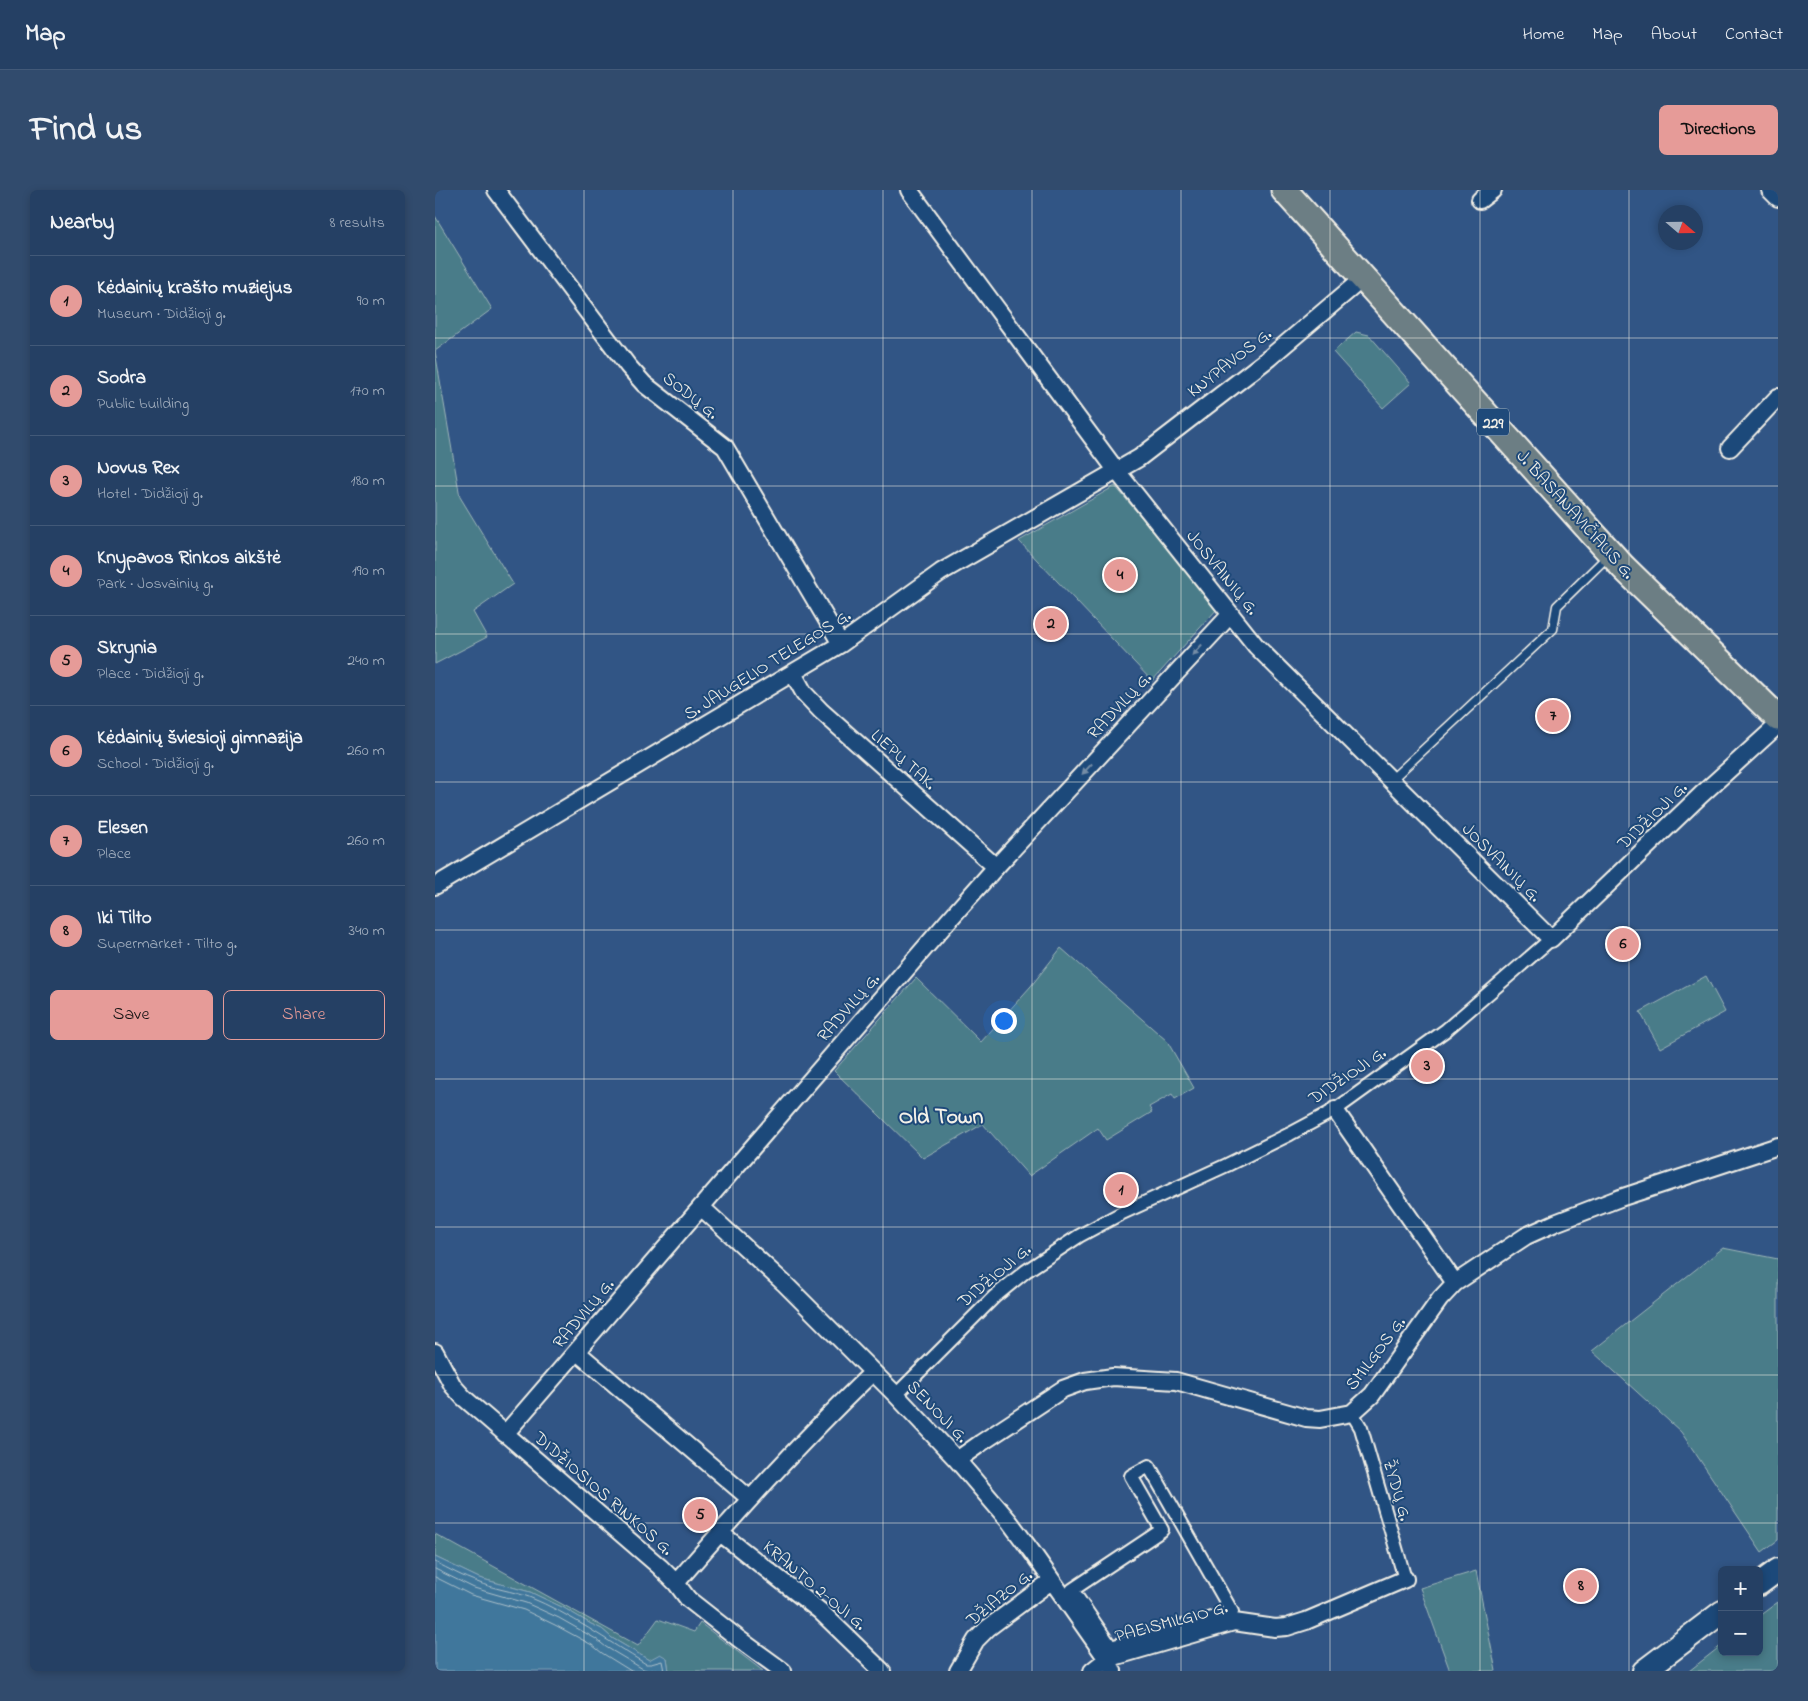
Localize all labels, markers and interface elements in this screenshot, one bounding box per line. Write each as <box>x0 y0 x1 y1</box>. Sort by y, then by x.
text: Map <box>25 17 66 52</box>
text: Home <box>1523 22 1564 48</box>
text: Map <box>1592 22 1623 48</box>
text: About <box>1651 22 1697 48</box>
text: Contact <box>1725 22 1783 48</box>
text: Find us <box>30 105 142 156</box>
button: Directions <box>1659 105 1778 155</box>
north arrow <box>1658 205 1703 250</box>
text: Nearby <box>50 208 114 238</box>
text: 8 results <box>329 211 385 235</box>
text: Kėdainių krašto muziejus <box>97 275 292 302</box>
text: 1 <box>63 289 69 313</box>
text: 90 m <box>357 289 385 313</box>
text: Museum · Didžioji g. <box>97 302 226 326</box>
street label: KNYPAVOS G. <box>1182 322 1278 405</box>
text: Sodra <box>97 365 146 392</box>
street label: SODŲ G. <box>656 366 724 427</box>
text: 2 <box>62 379 70 403</box>
text: 170 m <box>350 379 385 403</box>
text: Public building <box>97 392 189 416</box>
road number: 229 <box>1477 408 1509 436</box>
street label: J. BASANAVIČIAUS G. <box>1509 445 1640 586</box>
text: Novus Rex <box>97 455 180 482</box>
text: 3 <box>63 469 69 493</box>
text: 180 m <box>351 469 385 493</box>
text: Hotel · Didžioji g. <box>97 482 203 506</box>
street label: JOSVAINIŲ G. <box>1179 525 1264 622</box>
text: Knypavos Rinkos aikštė <box>97 545 281 572</box>
pin: 4 <box>1104 556 1136 594</box>
text: 4 <box>63 559 69 583</box>
text: 190 m <box>352 559 385 583</box>
text: Park · Josvainių g. <box>97 572 214 596</box>
street label: S. JAUGELIO TELEGOS G. <box>679 603 857 728</box>
pin: 2 <box>1035 605 1067 643</box>
text: Skrynia <box>97 635 157 662</box>
one-way arrow <box>1191 643 1203 655</box>
text: 5 <box>61 649 71 673</box>
text: 240 m <box>347 649 385 673</box>
text: Place · Didžioji g. <box>97 662 204 686</box>
street label: RADVILŲ G. <box>1082 666 1159 746</box>
pin: 7 <box>1537 697 1569 735</box>
street label: LIEPŲ TAK. <box>864 724 942 797</box>
text: Kėdainių šviesioji gimnazija <box>97 725 303 752</box>
text: 6 <box>62 739 70 763</box>
text: 260 m <box>347 739 385 763</box>
text: School · Didžioji g. <box>97 752 214 776</box>
one-way arrow <box>1081 762 1093 774</box>
street label: DIDŽIOJI G. <box>1612 776 1694 857</box>
text: Elesen <box>97 815 148 842</box>
street label: JOSVAINIŲ G. <box>1455 818 1546 909</box>
text: 7 <box>63 829 69 853</box>
text: 260 m <box>347 829 385 853</box>
text: Place <box>97 842 131 866</box>
text: Iki Tilto <box>97 905 152 932</box>
text: 8 <box>63 919 69 943</box>
text: 340 m <box>348 919 385 943</box>
pin: 6 <box>1607 925 1639 963</box>
text: Supermarket · Tilto g. <box>97 932 237 956</box>
street label: RADVILŲ G. <box>812 968 887 1049</box>
button: Save <box>50 990 213 1040</box>
button: Share <box>223 990 385 1040</box>
your location <box>991 1008 1017 1034</box>
street label: DIDŽIOJI G. <box>1303 1041 1392 1113</box>
pin: 3 <box>1411 1047 1443 1085</box>
district label: Old Town <box>899 1102 983 1134</box>
pin: 1 <box>1105 1171 1137 1209</box>
street label: DIDŽIOJI G. <box>952 1238 1038 1316</box>
street label: RADVILŲ G. <box>547 1273 622 1355</box>
street label: SMILGOS G. <box>1340 1311 1413 1397</box>
street label: SENOJI G. <box>900 1375 974 1450</box>
street label: DIDŽIOSIOS RINKOS G. <box>526 1426 678 1563</box>
street label: ŽYDŲ G. <box>1375 1457 1417 1524</box>
pin: 5 <box>684 1496 716 1534</box>
street label: KRANTO 2-OJI G. <box>756 1535 872 1638</box>
street label: DŽIAZO G. <box>961 1564 1039 1634</box>
map controls <box>1718 1566 1763 1656</box>
button: + <box>1718 1566 1763 1611</box>
pin: 8 <box>1565 1567 1597 1605</box>
street label: PAEISMILGIO G. <box>1112 1595 1231 1650</box>
button: − <box>1718 1611 1763 1656</box>

